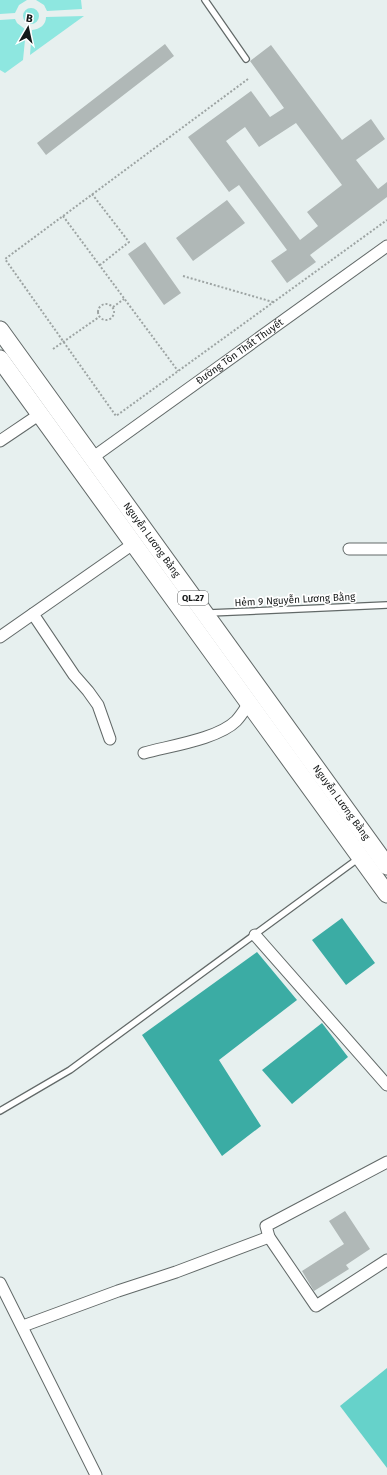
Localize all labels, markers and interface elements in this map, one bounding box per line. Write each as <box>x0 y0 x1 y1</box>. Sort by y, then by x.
north arrow <box>8 8 48 48</box>
text: B <box>25 12 34 26</box>
street label: Đường Tôn Thất Thuyết <box>194 316 286 387</box>
street label: Nguyễn Lương Bằng <box>121 500 183 580</box>
street label: Hẻm 9 Nguyễn Lương Bằng <box>234 589 356 609</box>
road number: QL.27 <box>178 591 208 605</box>
street label: Nguyễn Lương Bằng <box>310 763 373 843</box>

